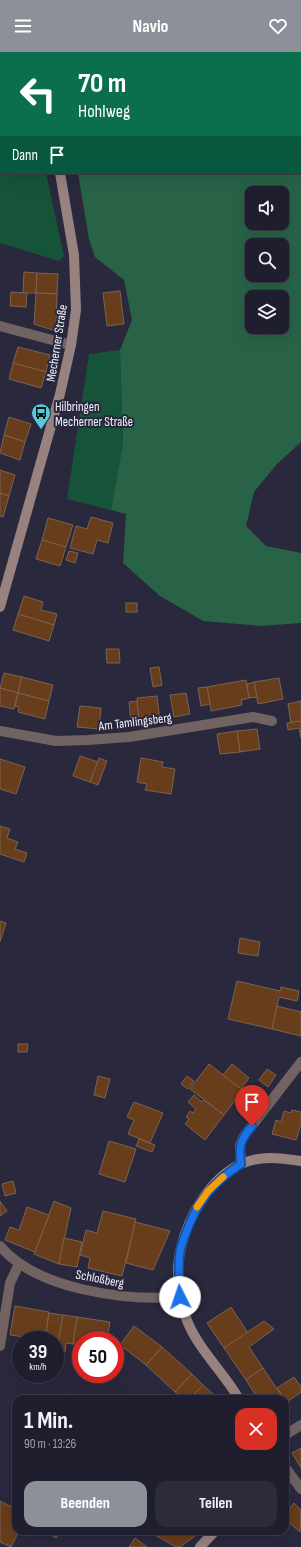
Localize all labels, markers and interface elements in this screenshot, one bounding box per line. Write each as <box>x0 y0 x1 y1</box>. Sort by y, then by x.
icon: menu <box>12 15 34 37</box>
icon: heart <box>267 15 289 37</box>
text: Navio <box>133 16 168 37</box>
text: 70 m <box>78 67 126 100</box>
icon: left <box>12 68 64 120</box>
text: Hohlweg <box>78 101 130 122</box>
icon: arrive <box>46 144 68 166</box>
text: Dann <box>12 146 38 165</box>
map controls <box>245 186 289 334</box>
button: sound <box>245 186 289 230</box>
button: search <box>245 238 289 282</box>
button: layers <box>245 290 289 334</box>
street label: Mecherner Straße <box>43 303 71 383</box>
place label: Hilbringen Mecherner Straße <box>55 399 133 430</box>
bus stop icon: Hilbringen Mecherner Straße <box>30 402 52 430</box>
street label: Am Tamlingsberg <box>97 710 173 735</box>
pin <box>235 1085 269 1126</box>
icon: arrive <box>241 1091 263 1113</box>
street label: Schloßberg <box>74 1266 125 1291</box>
position arrow <box>159 1276 201 1318</box>
speed limit sign: 50 <box>72 1331 124 1383</box>
text: 39 <box>29 1340 47 1364</box>
text: km/h <box>29 1361 47 1373</box>
text: 1 Min. <box>24 1406 73 1435</box>
button: close <box>235 1408 277 1450</box>
text: 90 m · 13:26 <box>24 1436 76 1452</box>
button: Beenden <box>24 1481 147 1527</box>
button: Teilen <box>155 1481 277 1527</box>

